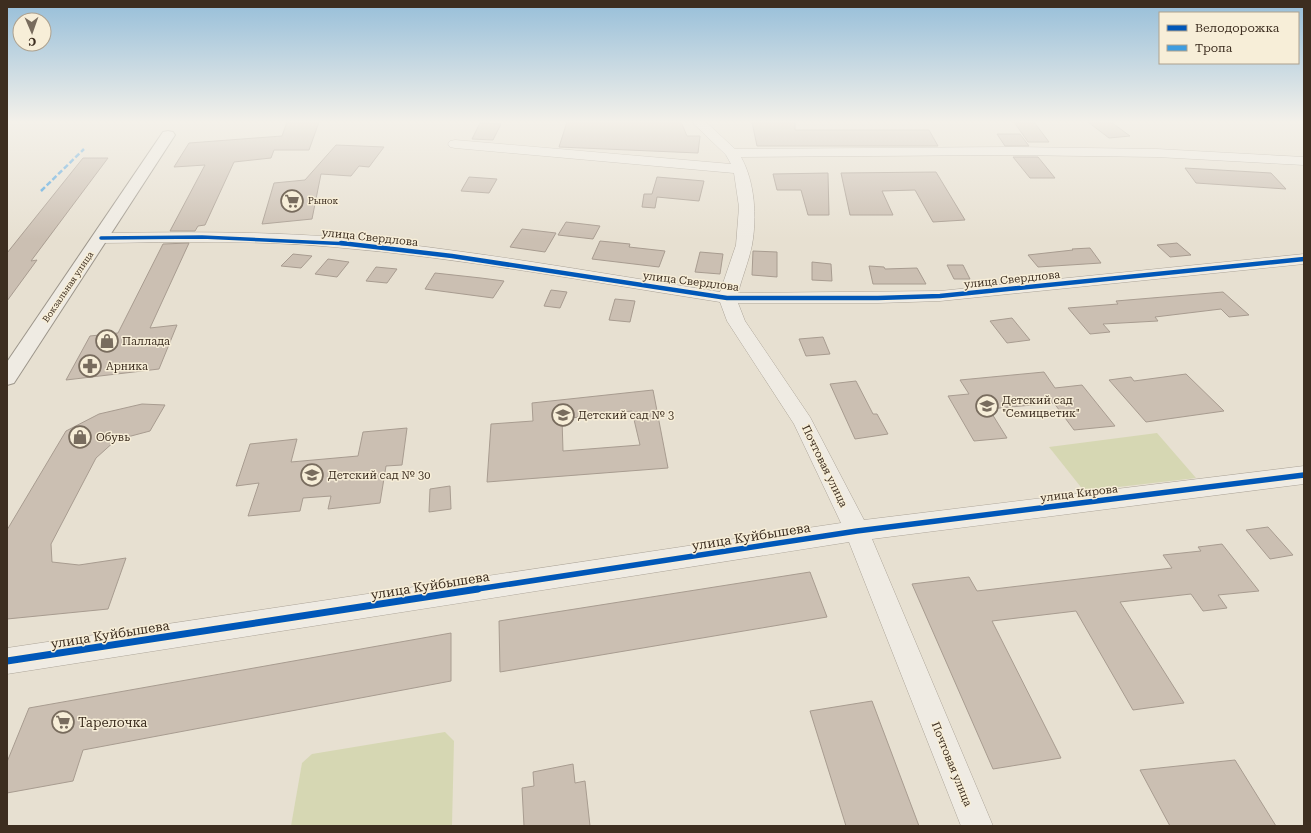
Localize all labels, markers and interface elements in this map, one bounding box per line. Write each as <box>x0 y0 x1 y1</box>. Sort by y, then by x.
north arrow <box>12 12 52 52</box>
legend <box>1159 12 1299 64</box>
text: Велодорожка <box>1195 21 1280 35</box>
text: С <box>28 35 36 48</box>
text: Тропа <box>1195 41 1233 55</box>
supermarket icon: Рынок <box>279 188 305 214</box>
place label: Рынок <box>308 196 339 206</box>
street label: улица Свердлова <box>321 226 419 249</box>
street label: Вокзальная улица <box>41 250 95 324</box>
street label: улица Свердлова <box>963 268 1061 291</box>
street label: улица Свердлова <box>642 269 740 294</box>
shop icon: Паллада <box>94 328 120 354</box>
place label: Паллада <box>122 335 170 348</box>
pharmacy icon: Арника <box>77 353 103 379</box>
place label: Арника <box>106 360 148 373</box>
school or university icon: Детский сад "Семицветик" <box>974 393 1000 419</box>
place label: Детский сад "Семицветик" <box>1002 394 1080 420</box>
school or university icon: Детский сад № 3 <box>550 402 576 428</box>
place label: Детский сад № 3 <box>578 409 674 422</box>
street label: Почтовая улица <box>799 423 850 510</box>
shop icon: Обувь <box>67 424 93 450</box>
place label: Обувь <box>96 431 130 444</box>
school or university icon: Детский сад № 30 <box>299 462 325 488</box>
place label: Детский сад № 30 <box>328 469 430 482</box>
street label: улица Кирова <box>1040 482 1119 505</box>
street label: улица Куйбышева <box>691 520 812 553</box>
street label: улица Куйбышева <box>370 569 491 602</box>
street label: улица Куйбышева <box>50 618 171 651</box>
supermarket icon: Тарелочка <box>50 709 76 735</box>
place label: Тарелочка <box>78 715 147 730</box>
street label: Почтовая улица <box>929 720 974 808</box>

